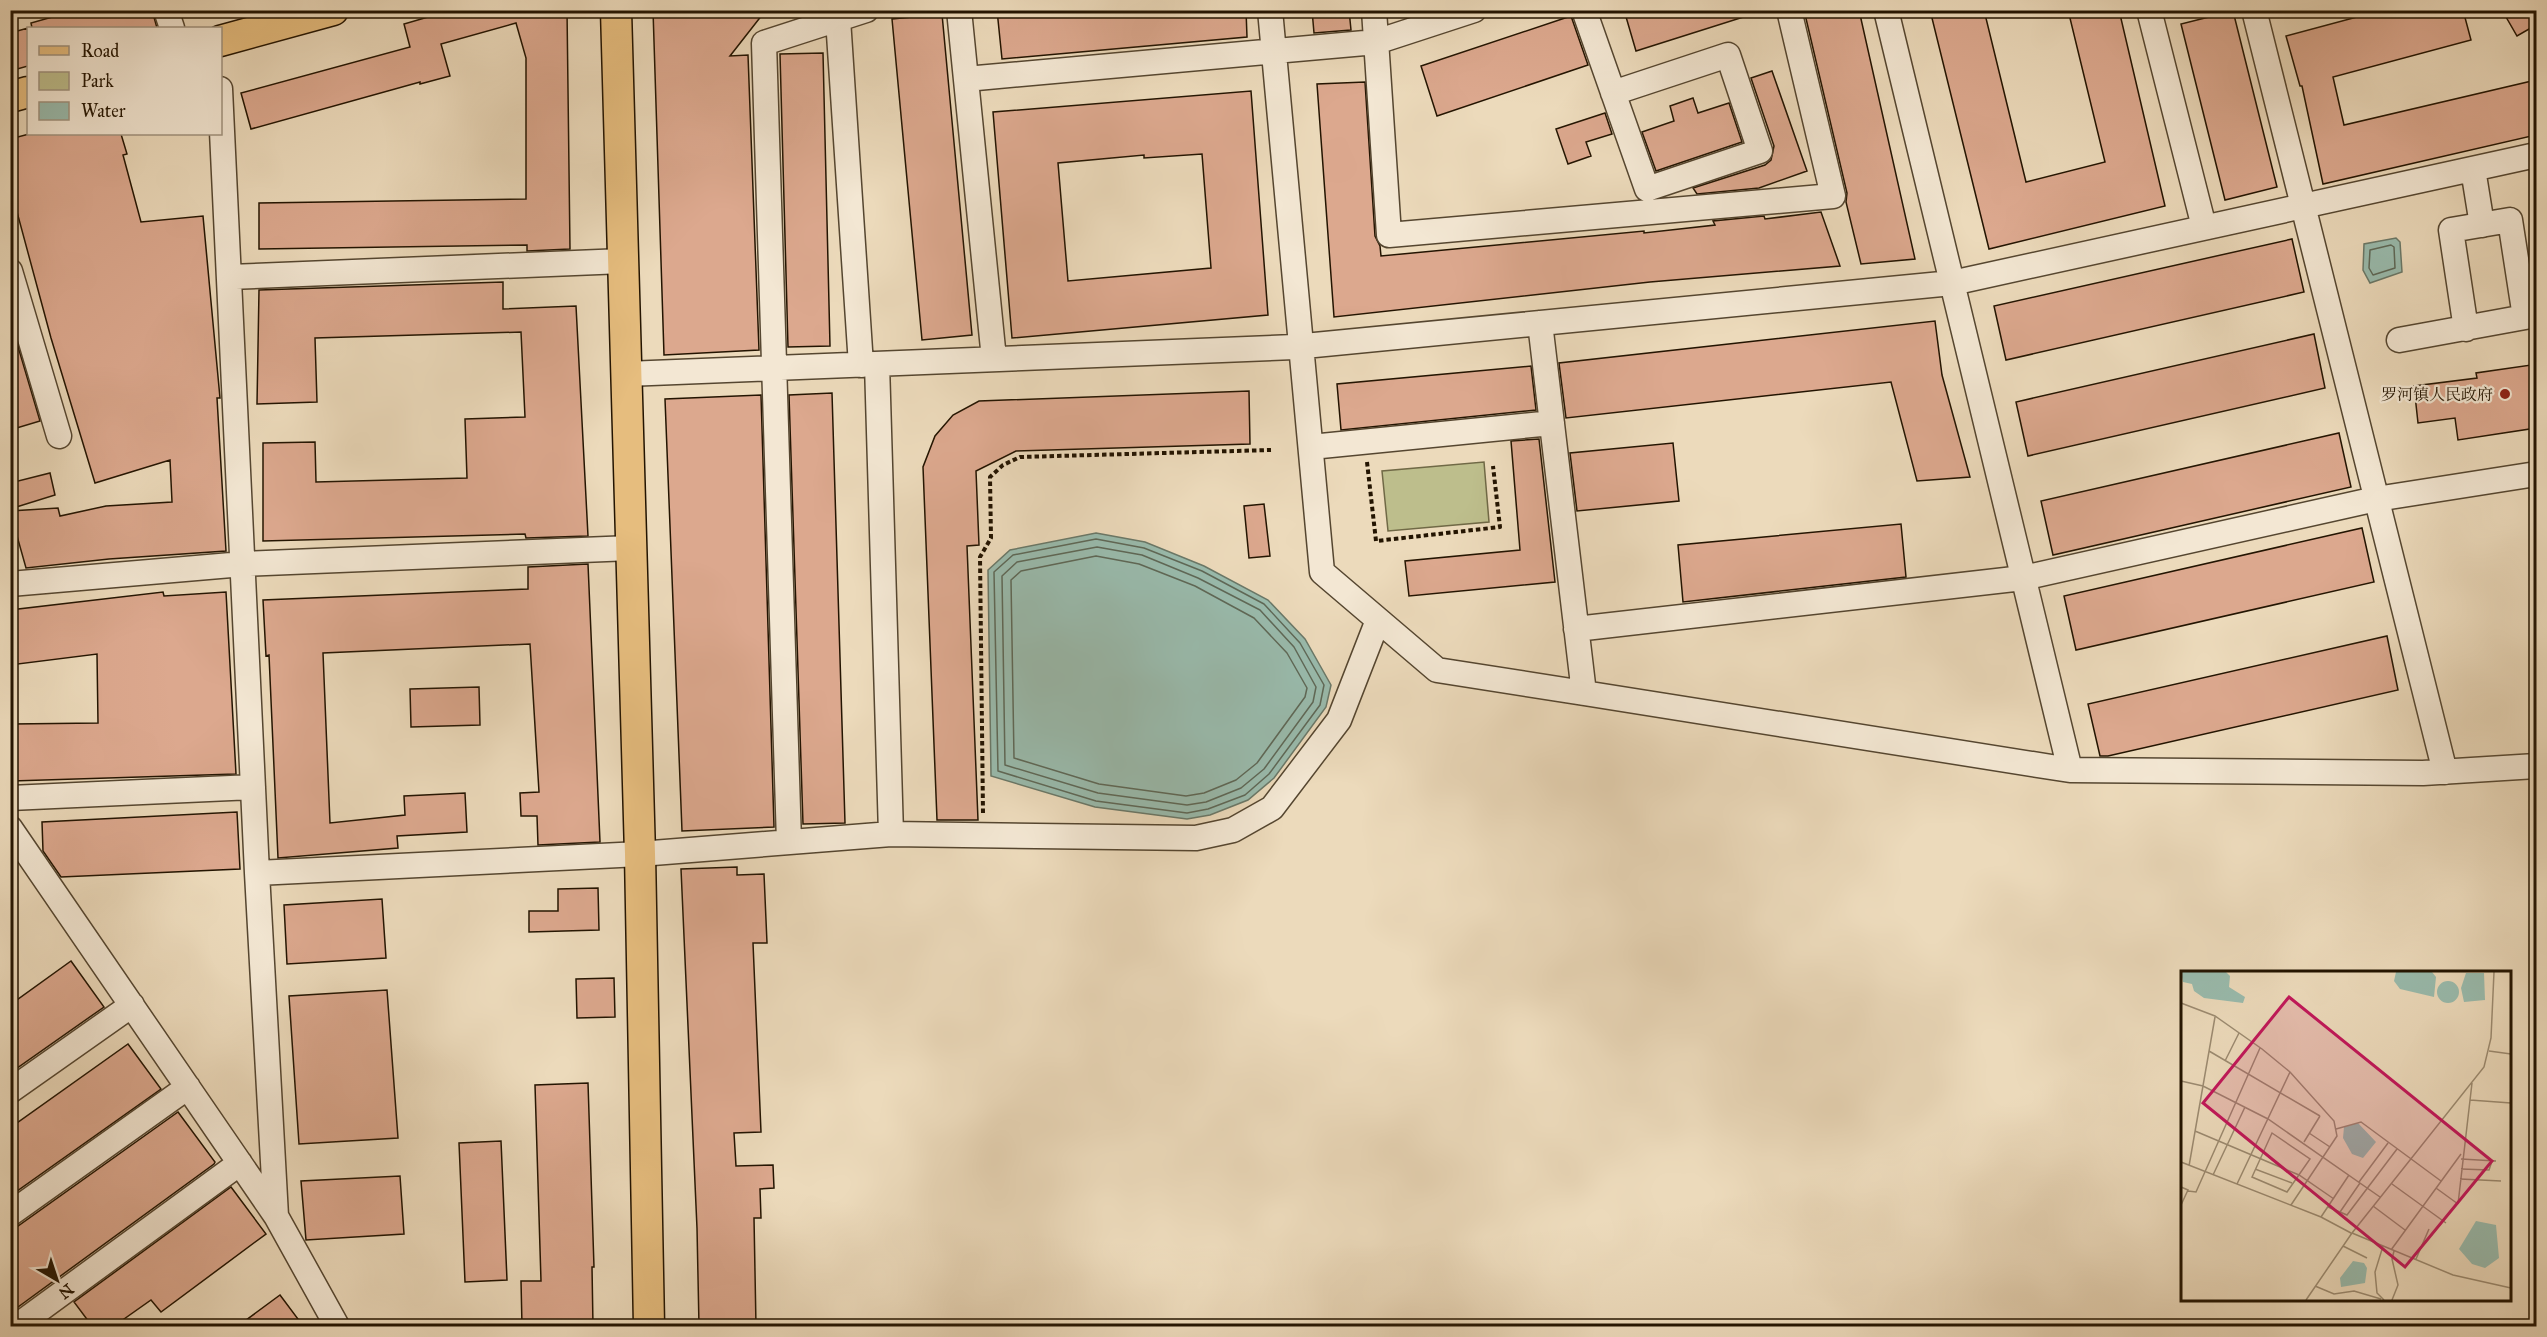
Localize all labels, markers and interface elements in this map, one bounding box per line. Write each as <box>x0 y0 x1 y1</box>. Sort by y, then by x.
legend <box>27 27 222 135</box>
text: Road <box>81 40 119 62</box>
text: Park <box>81 70 114 92</box>
text: Water <box>81 100 126 122</box>
place label: 罗河镇人民政府 <box>2381 385 2493 404</box>
marker: 罗河镇人民政府 <box>2498 387 2512 401</box>
inset map <box>2181 971 2511 1301</box>
north arrow <box>27 1250 87 1310</box>
text: N <box>55 1280 77 1303</box>

